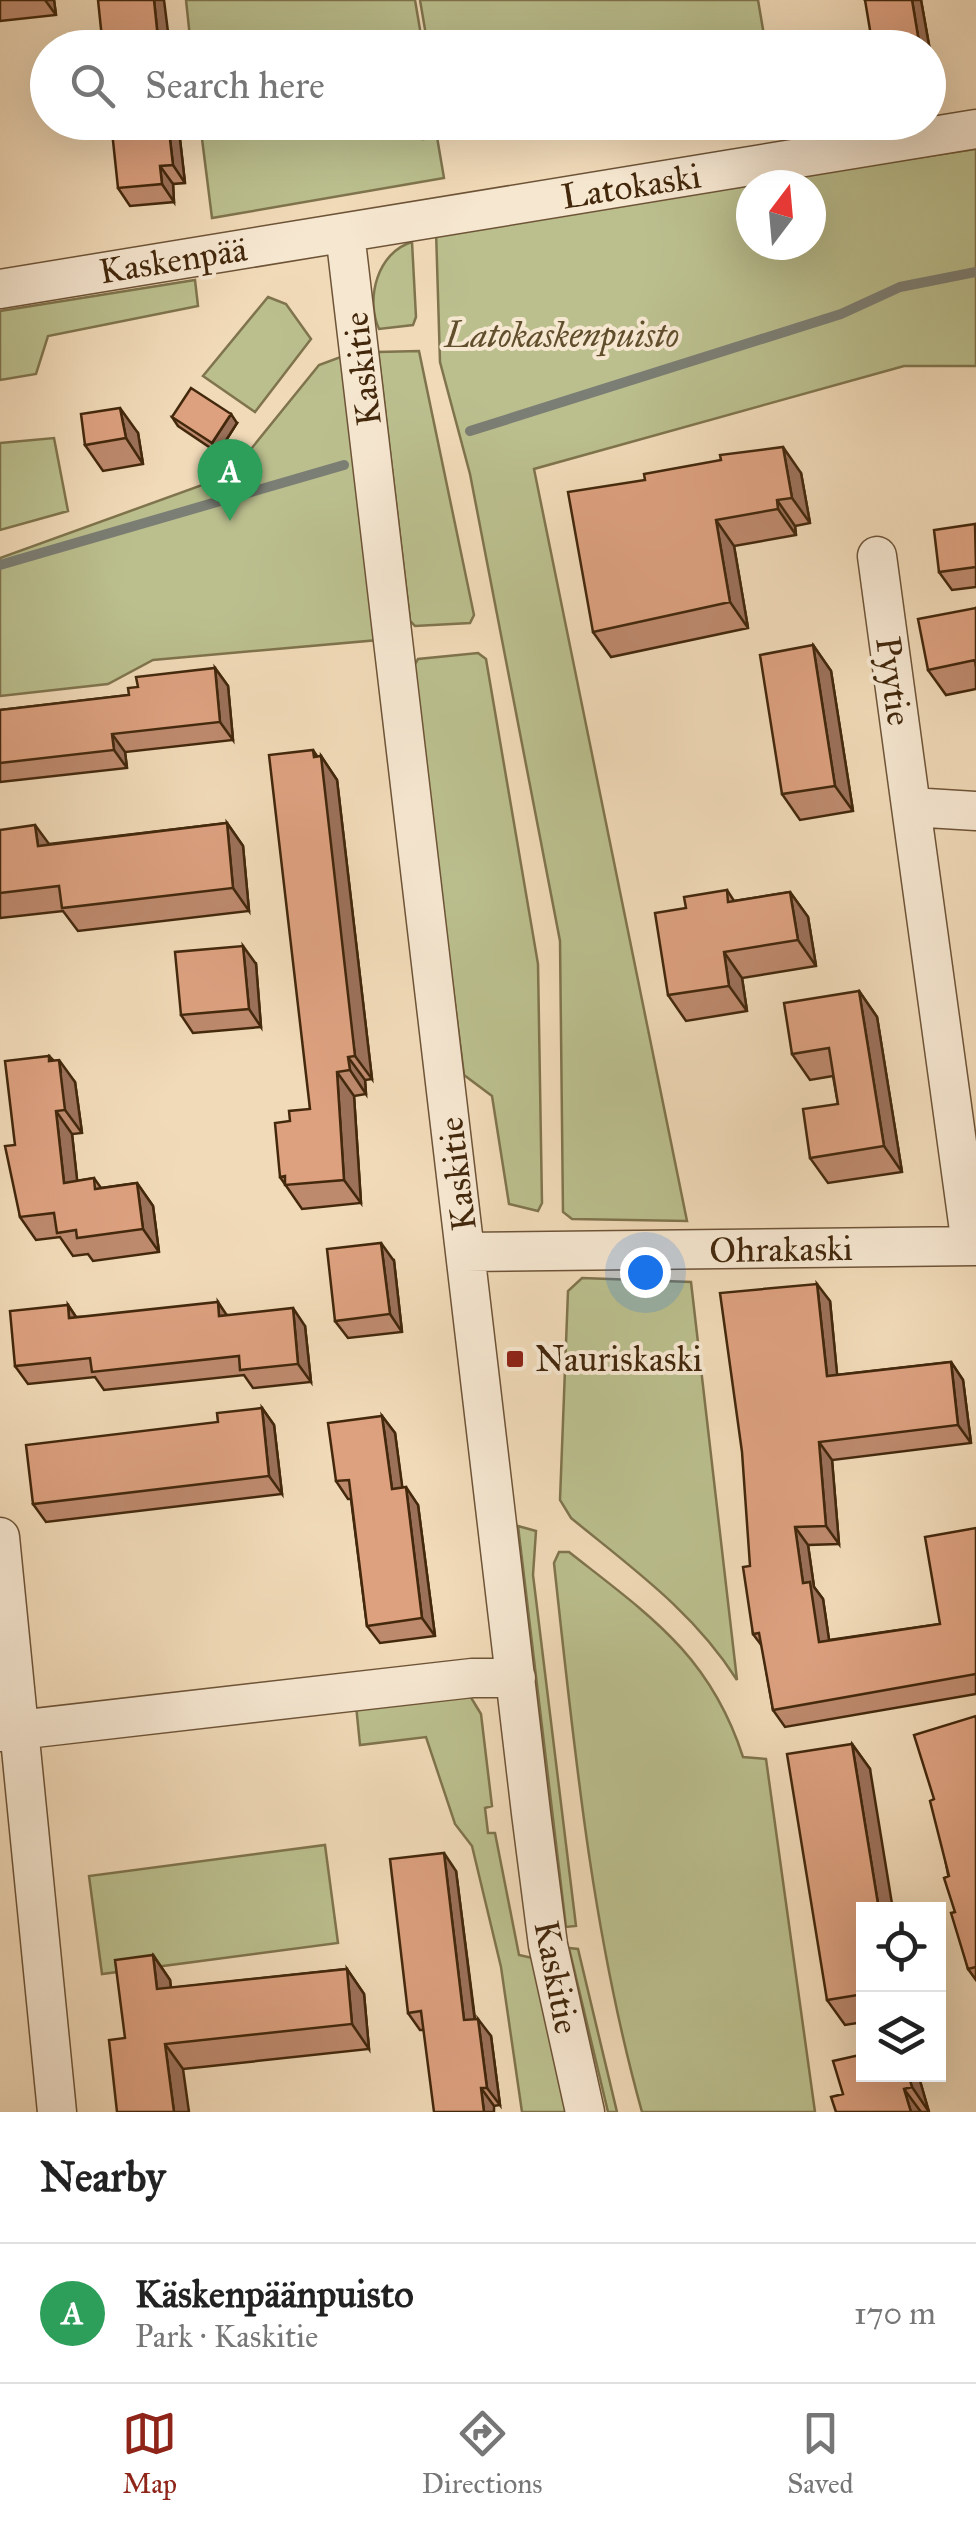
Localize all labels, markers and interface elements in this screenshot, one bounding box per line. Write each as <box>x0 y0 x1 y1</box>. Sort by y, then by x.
search box <box>30 30 946 140</box>
icon: search <box>65 58 120 113</box>
text: Search here <box>145 62 325 108</box>
street label: Latokaski <box>558 154 704 219</box>
north arrow <box>736 170 826 260</box>
street label: Kaskenpää <box>96 228 250 293</box>
street label: Kaskitie <box>334 310 391 428</box>
park label: Latokaskenpuisto <box>443 314 679 357</box>
pin: A <box>198 438 262 521</box>
street label: Pyytie <box>866 634 921 728</box>
street label: Kaskitie <box>429 1115 486 1233</box>
street label: Ohrakaski <box>709 1227 853 1272</box>
your location <box>620 1247 671 1298</box>
place label: Nauriskaski <box>535 1338 703 1381</box>
marker: Nauriskaski <box>504 1348 526 1370</box>
map controls <box>856 1902 946 2082</box>
button: locate <box>856 1902 946 1992</box>
street label: Kaskitie <box>524 1917 589 2037</box>
button: layers <box>856 1992 946 2082</box>
text: Nearby <box>40 2151 165 2203</box>
text: Käskenpäänpuisto <box>135 2271 414 2317</box>
text: A <box>62 2294 83 2333</box>
text: 170 m <box>854 2294 936 2333</box>
text: Park · Kaskitie <box>135 2317 318 2356</box>
tab: Map <box>122 2406 177 2501</box>
tab: Directions <box>422 2406 543 2501</box>
tab: Saved <box>787 2406 854 2501</box>

